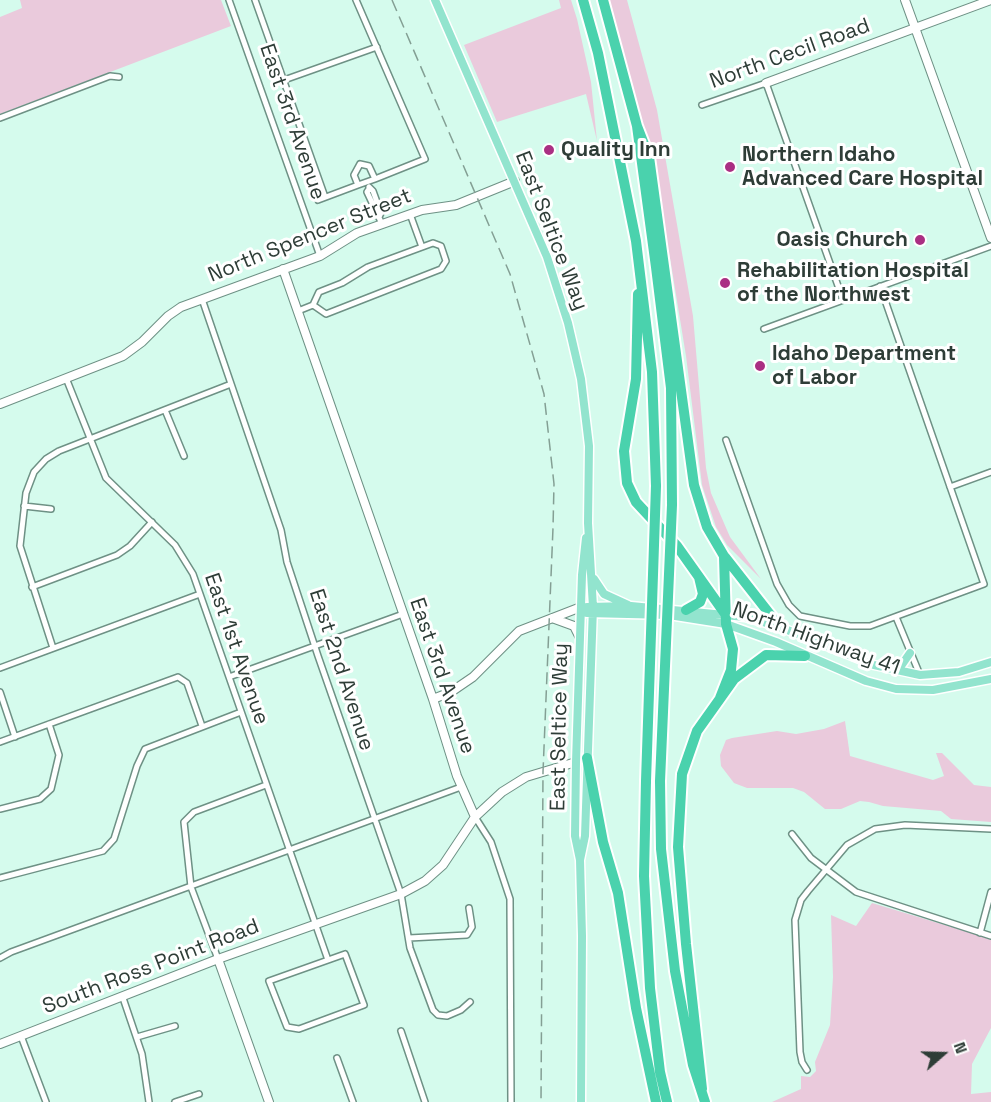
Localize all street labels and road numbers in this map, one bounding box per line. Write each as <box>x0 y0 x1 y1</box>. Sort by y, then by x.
street label: North Cecil Road <box>707 13 873 95</box>
street label: East 3rd Avenue <box>254 41 330 203</box>
street label: East Seltice Way <box>509 148 593 314</box>
street label: North Spencer Street <box>205 184 415 288</box>
street label: East 1st Avenue <box>198 570 274 728</box>
street label: East 2nd Avenue <box>303 586 379 754</box>
street label: East 3rd Avenue <box>404 595 480 757</box>
street label: North Highway 41 <box>729 597 903 681</box>
street label: East Seltice Way <box>546 643 574 811</box>
street label: South Ross Point Road <box>39 914 263 1020</box>

